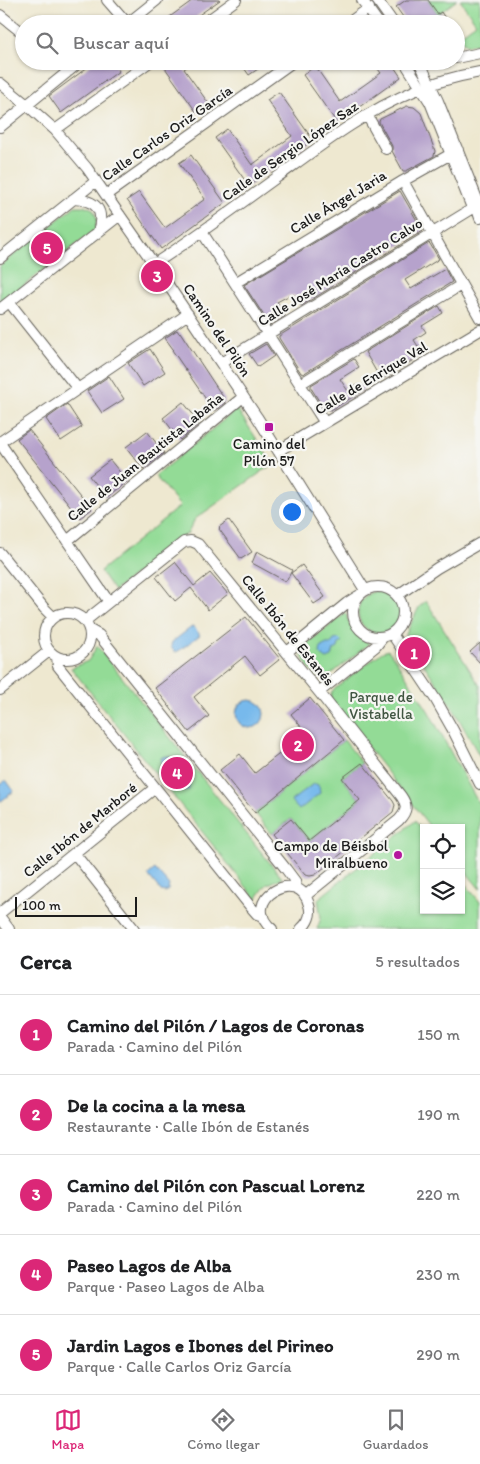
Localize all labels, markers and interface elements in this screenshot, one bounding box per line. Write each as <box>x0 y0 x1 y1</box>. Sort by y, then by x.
search box <box>15 15 465 70</box>
icon: search <box>33 29 61 57</box>
text: Buscar aquí <box>73 31 169 54</box>
street label: Calle Carlos Oriz García <box>98 81 236 185</box>
street label: Calle de Sergio López Saz <box>218 97 362 205</box>
street label: Calle Ángel Jaria <box>286 166 390 238</box>
street label: Calle José María Castro Calvo <box>254 214 426 330</box>
pin: 5 <box>31 229 63 267</box>
pin: 3 <box>141 257 173 295</box>
street label: Camino del Pilón <box>179 280 255 380</box>
street label: Calle de Enrique Val <box>311 337 431 419</box>
street label: Calle de Juan Bautista Labaña <box>63 388 227 525</box>
marker: Camino del Pilón 57 <box>263 421 275 433</box>
place label: Camino del Pilón 57 <box>233 435 306 470</box>
your location <box>279 499 305 525</box>
street label: Calle Ibón de Estanés <box>238 571 339 689</box>
pin: 1 <box>398 634 430 672</box>
park label: Parque de Vistabella <box>349 688 413 723</box>
pin: 2 <box>282 726 314 764</box>
pin: 4 <box>161 754 193 792</box>
street label: Calle Ibón de Marboré <box>19 779 141 881</box>
map controls <box>420 824 465 914</box>
button: locate <box>420 824 465 869</box>
place label: Campo de Béisbol Miralbueno <box>274 837 389 872</box>
marker: Campo de Béisbol Miralbueno <box>392 849 404 861</box>
button: layers <box>420 869 465 914</box>
scale bar <box>15 894 138 917</box>
text: 100 m <box>22 897 61 914</box>
text: Cerca <box>20 949 72 974</box>
text: 5 resultados <box>375 952 460 971</box>
text: Camino del Pilón / Lagos de Coronas <box>67 1014 364 1037</box>
text: 1 <box>32 1025 40 1044</box>
text: 150 m <box>417 1025 460 1044</box>
text: Parada · Camino del Pilón <box>67 1037 242 1056</box>
text: De la cocina a la mesa <box>67 1094 245 1117</box>
text: 2 <box>32 1105 40 1124</box>
text: 190 m <box>417 1105 460 1124</box>
text: Restaurante · Calle Ibón de Estanés <box>67 1117 310 1136</box>
text: Camino del Pilón con Pascual Lorenz <box>67 1174 365 1197</box>
text: 3 <box>32 1185 40 1204</box>
text: 220 m <box>416 1185 460 1204</box>
text: Parada · Camino del Pilón <box>67 1197 242 1216</box>
text: Paseo Lagos de Alba <box>67 1254 231 1277</box>
text: 4 <box>31 1265 41 1284</box>
text: 230 m <box>416 1265 460 1284</box>
text: Parque · Paseo Lagos de Alba <box>67 1277 264 1296</box>
text: Jardin Lagos e Ibones del Pirineo <box>67 1334 334 1357</box>
text: 5 <box>32 1345 40 1364</box>
text: 290 m <box>416 1345 460 1364</box>
text: Parque · Calle Carlos Oriz García <box>67 1357 292 1376</box>
tab: Mapa <box>52 1406 84 1453</box>
tab: Cómo llegar <box>187 1406 260 1453</box>
tab: Guardados <box>363 1406 428 1453</box>

